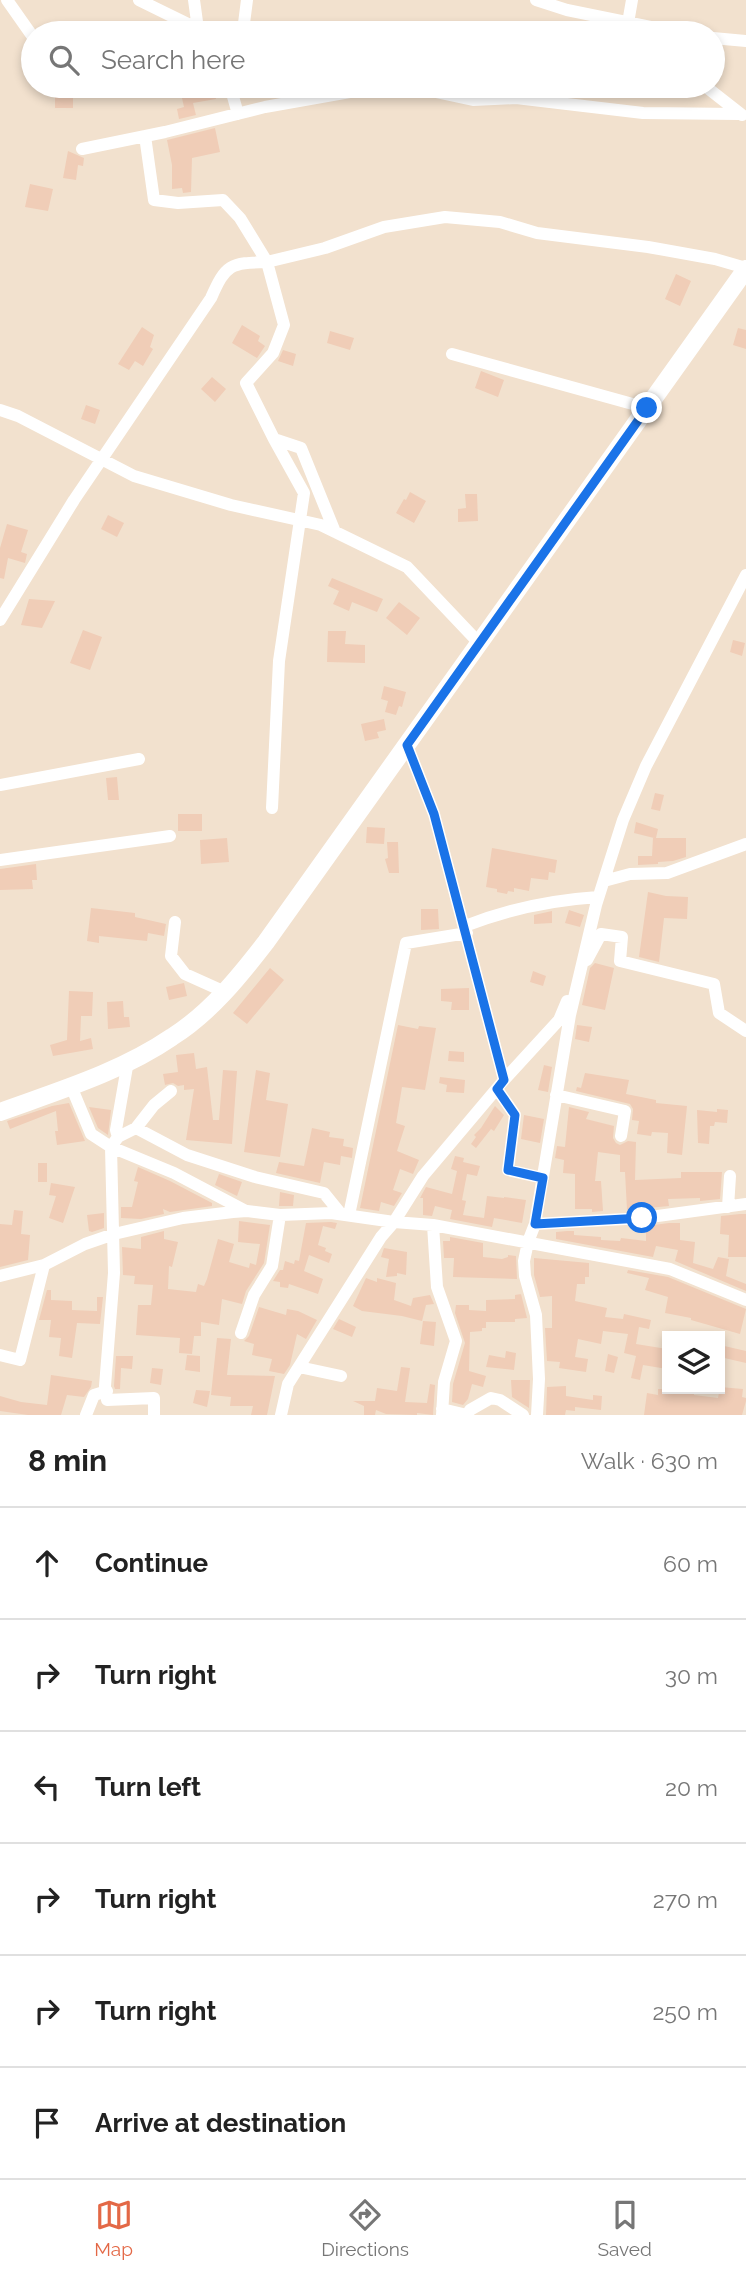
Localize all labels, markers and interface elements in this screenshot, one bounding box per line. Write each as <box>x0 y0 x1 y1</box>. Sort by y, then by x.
search box <box>21 21 725 98</box>
icon: search <box>45 41 83 79</box>
text: Search here <box>101 45 245 75</box>
route end <box>631 392 662 423</box>
route start <box>626 1202 657 1233</box>
map controls <box>662 1331 725 1394</box>
button: layers <box>662 1331 725 1394</box>
text: 8 min <box>28 1443 107 1478</box>
text: Walk · 630 m <box>581 1447 718 1474</box>
icon: ahead <box>28 1544 66 1582</box>
text: Continue <box>95 1548 208 1578</box>
text: 60 m <box>663 1550 718 1577</box>
icon: right <box>28 1656 66 1694</box>
text: Turn right <box>95 1660 216 1690</box>
text: 30 m <box>665 1662 718 1689</box>
icon: left <box>28 1768 66 1806</box>
text: Turn left <box>95 1772 201 1802</box>
text: 20 m <box>665 1774 718 1801</box>
icon: right <box>28 1880 66 1918</box>
text: Turn right <box>95 1884 216 1914</box>
text: 270 m <box>653 1886 718 1913</box>
icon: right <box>28 1992 66 2030</box>
text: Turn right <box>95 1996 216 2026</box>
text: 250 m <box>652 1998 718 2025</box>
icon: arrive <box>28 2104 66 2142</box>
text: Arrive at destination <box>95 2108 346 2138</box>
tab: Map <box>94 2196 133 2260</box>
tab: Directions <box>321 2196 409 2260</box>
tab: Saved <box>597 2196 652 2260</box>

